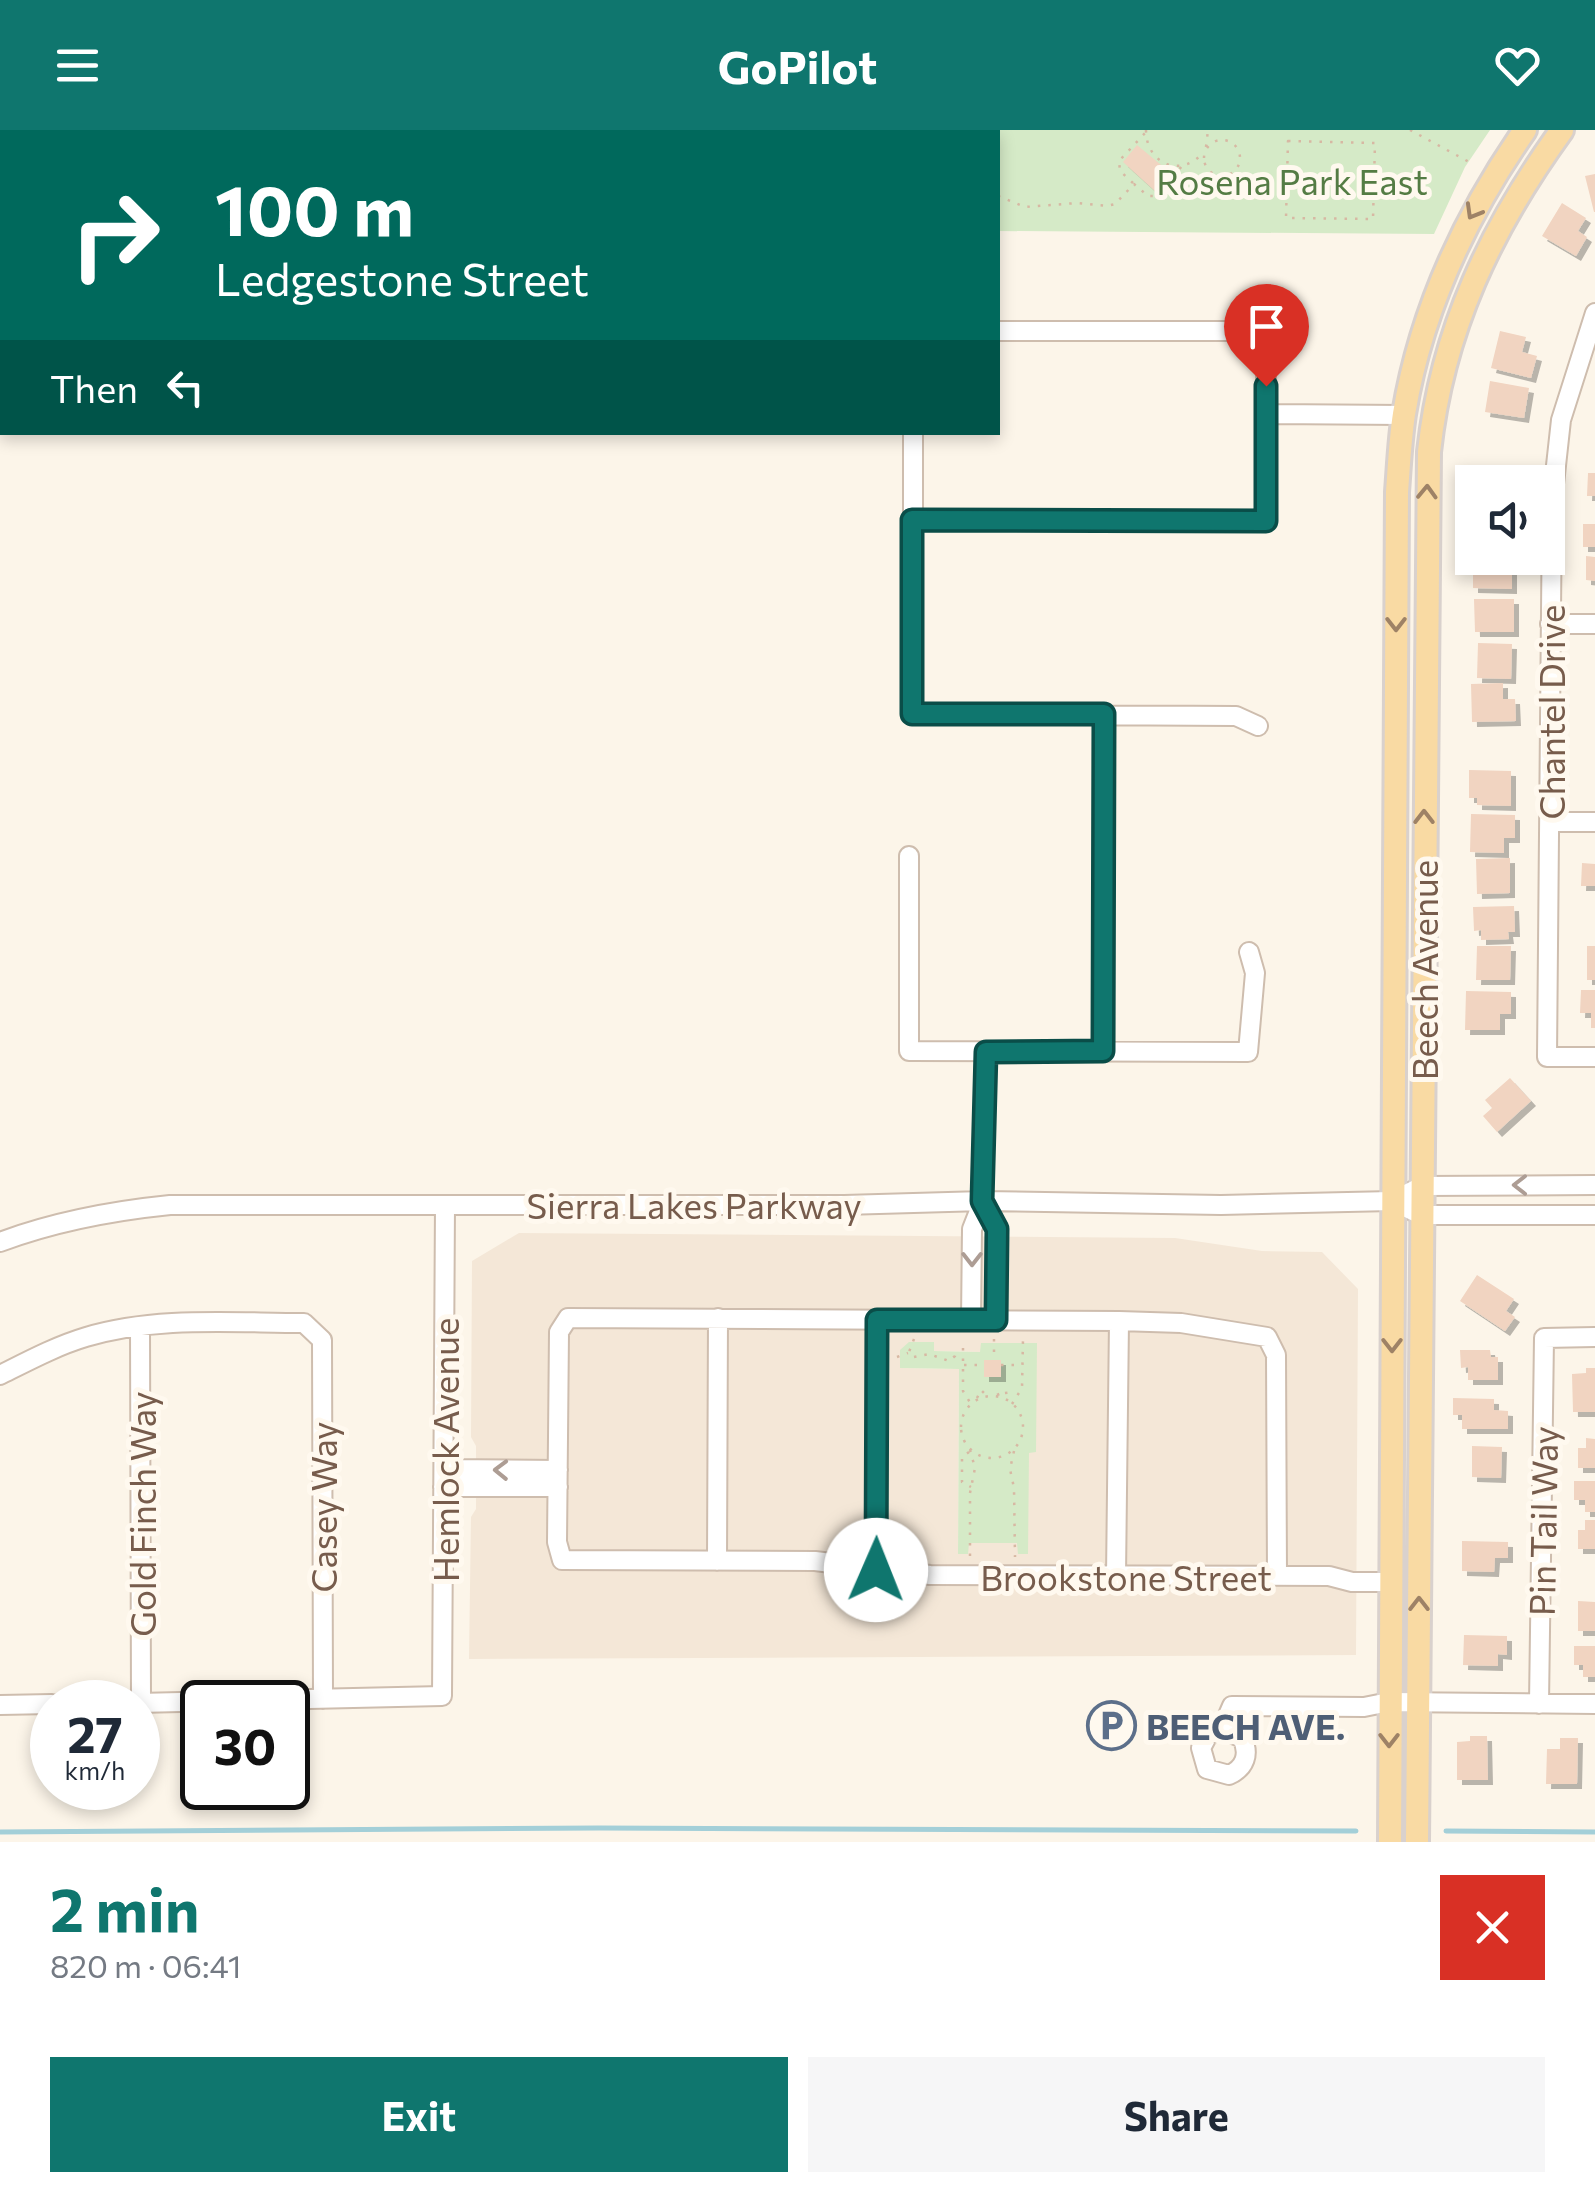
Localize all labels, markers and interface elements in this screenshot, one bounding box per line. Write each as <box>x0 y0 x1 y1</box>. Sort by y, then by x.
icon: menu <box>50 38 105 93</box>
text: GoPilot <box>718 38 877 93</box>
icon: heart <box>1490 38 1545 93</box>
park label: Rosena Park East <box>1156 159 1428 202</box>
text: 100 m <box>215 165 414 250</box>
icon: right <box>50 170 180 300</box>
one-way arrow <box>1466 202 1485 220</box>
text: Ledgestone Street <box>215 250 589 305</box>
pin <box>1224 284 1309 387</box>
icon: arrive <box>1239 299 1294 354</box>
icon: left <box>158 360 213 415</box>
text: Then <box>50 364 138 411</box>
map controls <box>1455 465 1565 575</box>
button: sound <box>1455 465 1565 575</box>
one-way arrow <box>1416 484 1437 500</box>
street label: Chantel Drive <box>1529 604 1572 820</box>
one-way arrow <box>1385 618 1407 633</box>
one-way arrow <box>1413 809 1435 824</box>
street label: Beech Avenue <box>1402 860 1445 1080</box>
one-way arrow <box>1511 1175 1527 1196</box>
street label: Sierra Lakes Parkway <box>526 1183 862 1226</box>
one-way arrow <box>961 1252 983 1268</box>
street label: Hemlock Avenue <box>423 1318 466 1582</box>
one-way arrow <box>1381 1338 1403 1354</box>
street label: Gold Finch Way <box>120 1391 163 1637</box>
street label: Casey Way <box>301 1422 344 1592</box>
street label: Pin Tail Way <box>1519 1426 1565 1616</box>
one-way arrow <box>493 1459 508 1481</box>
position arrow <box>824 1518 928 1622</box>
street label: Brookstone Street <box>980 1555 1272 1598</box>
one-way arrow <box>1409 1596 1430 1612</box>
speed limit sign: 30 <box>180 1680 310 1810</box>
parking icon: BEECH AVE. <box>1085 1699 1137 1751</box>
text: 27 <box>67 1702 123 1763</box>
place label: BEECH AVE. <box>1146 1704 1345 1747</box>
one-way arrow <box>1378 1734 1400 1749</box>
text: km/h <box>65 1755 125 1785</box>
text: 2 min <box>50 1871 199 1944</box>
button: close <box>1440 1875 1545 1980</box>
text: 820 m · 06:41 <box>50 1945 242 1985</box>
button: Exit <box>50 2057 788 2172</box>
button: Share <box>808 2057 1545 2172</box>

